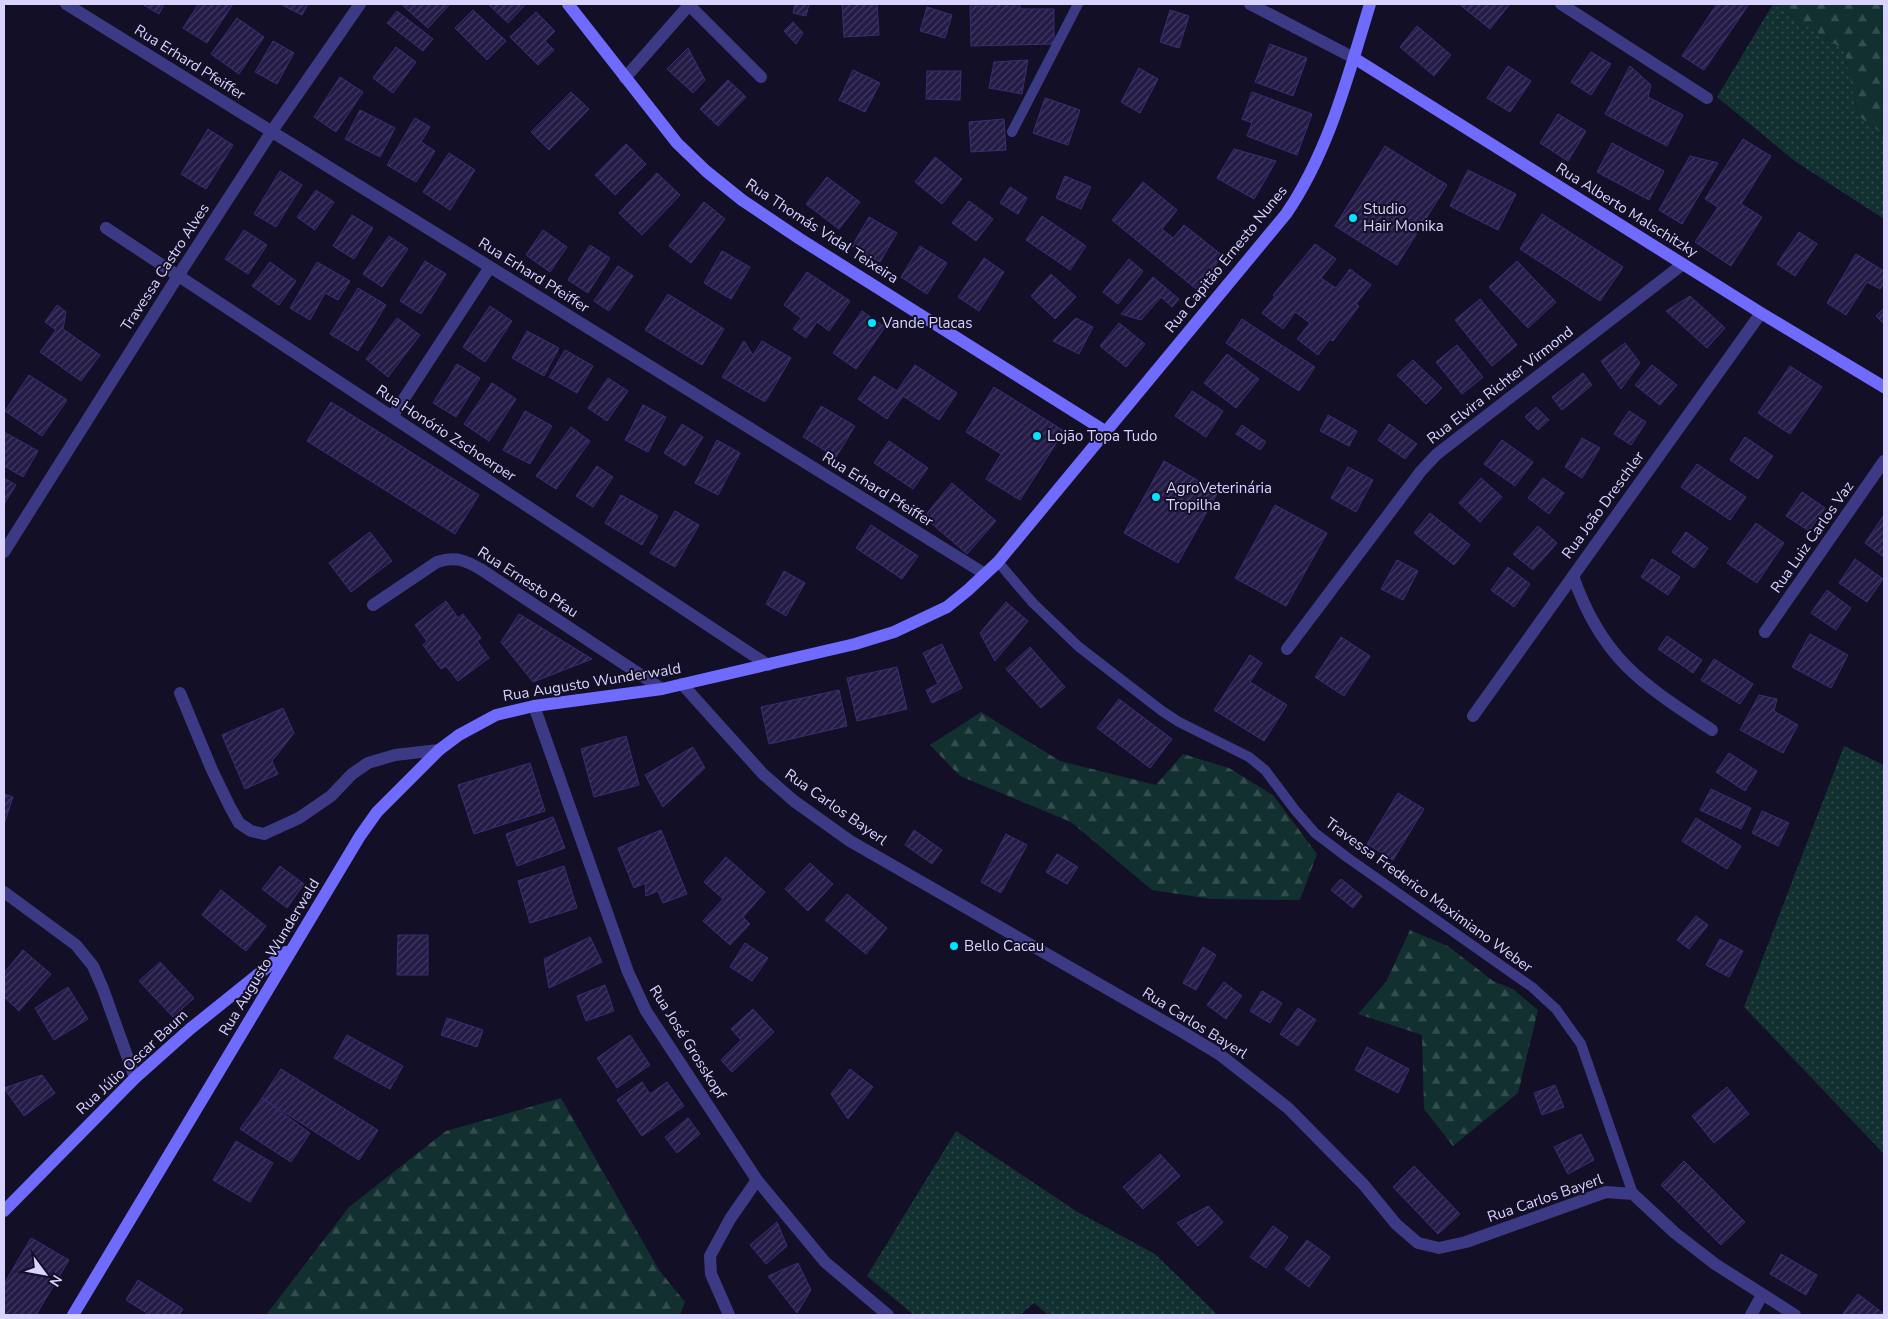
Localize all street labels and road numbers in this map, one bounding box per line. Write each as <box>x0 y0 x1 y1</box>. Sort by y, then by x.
street label: Rua Erhard Pfeiffer <box>131 20 250 105</box>
street label: Rua Alberto Malschitzky <box>1552 158 1702 262</box>
street label: Rua Thomás Vidal Teixeira <box>742 174 902 288</box>
street label: Rua Capitão Ernesto Nunes <box>1160 181 1292 337</box>
street label: Travessa Castro Alves <box>116 199 214 335</box>
street label: Rua Erhard Pfeiffer <box>475 233 594 318</box>
street label: Rua Elvira Richter Virmond <box>1423 322 1577 448</box>
street label: Rua Honório Zschoerper <box>372 380 520 486</box>
street label: Rua Erhard Pfeiffer <box>819 447 938 532</box>
street label: Rua João Dreschler <box>1557 447 1649 563</box>
street label: Rua Luiz Carlos Vaz <box>1766 477 1858 597</box>
street label: Rua Ernesto Pfau <box>474 542 582 622</box>
street label: Rua Augusto Wunderwald <box>501 658 683 706</box>
street label: Rua Carlos Bayerl <box>781 764 892 850</box>
street label: Travessa Frederico Maximiano Weber <box>1321 813 1537 977</box>
street label: Rua Augusto Wunderwald <box>214 875 324 1039</box>
street label: Rua José Grosskopf <box>645 981 732 1104</box>
street label: Rua Carlos Bayerl <box>1139 983 1252 1064</box>
street label: Rua Júlio Oscar Baum <box>72 1005 192 1119</box>
street label: Rua Carlos Bayerl <box>1485 1169 1606 1227</box>

